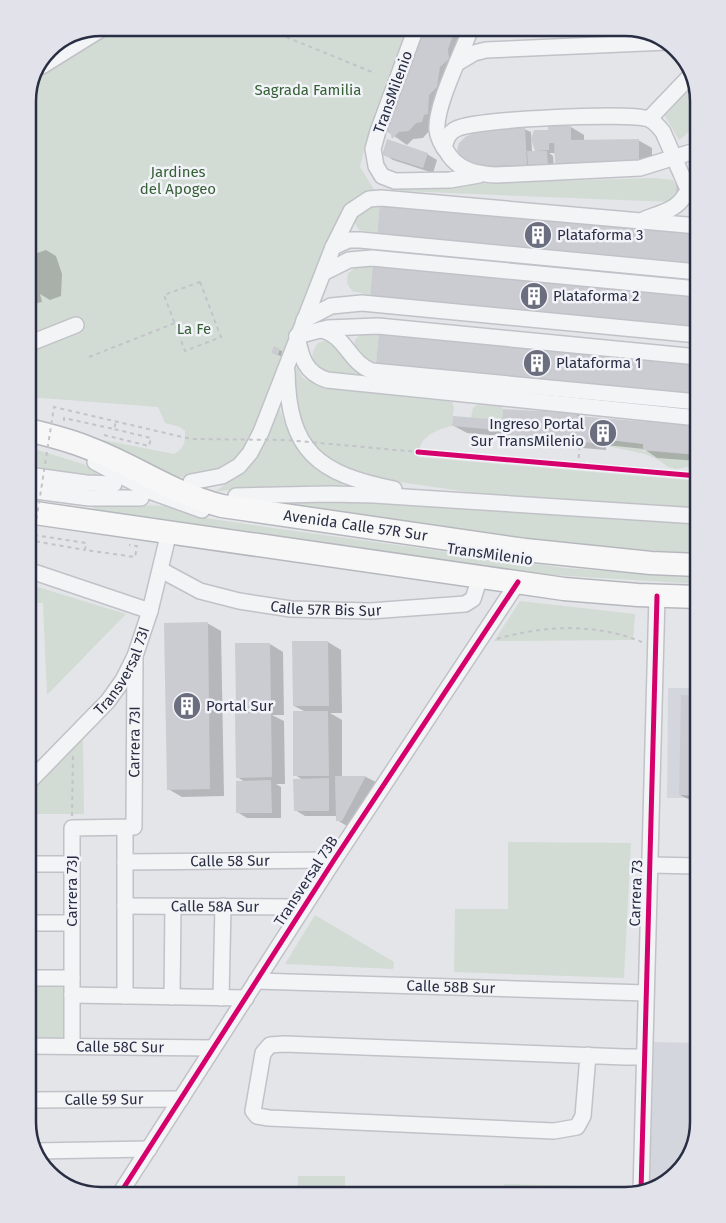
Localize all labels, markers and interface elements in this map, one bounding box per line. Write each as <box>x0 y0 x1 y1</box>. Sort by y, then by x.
street label: TransMilenio <box>370 48 416 136</box>
park label: Sagrada Familia <box>254 81 362 99</box>
park label: Jardines del Apogeo <box>140 163 216 198</box>
building icon: Plataforma 3 <box>523 220 553 250</box>
place label: Plataforma 3 <box>557 226 643 244</box>
building icon: Plataforma 2 <box>519 281 549 311</box>
place label: Plataforma 2 <box>553 287 639 305</box>
park label: La Fe <box>177 320 211 338</box>
building icon: Plataforma 1 <box>522 348 552 378</box>
place label: Plataforma 1 <box>556 354 641 372</box>
place label: Ingreso Portal Sur TransMilenio <box>471 415 585 450</box>
building icon: Ingreso Portal Sur TransMilenio <box>588 418 618 448</box>
street label: Avenida Calle 57R Sur <box>283 506 429 545</box>
street label: TransMilenio <box>446 539 534 569</box>
street label: Calle 57R Bis Sur <box>269 597 382 620</box>
street label: Transversal 73I <box>90 624 153 719</box>
building icon: Portal Sur <box>172 691 202 721</box>
place label: Portal Sur <box>206 697 273 715</box>
street label: Carrera 73I <box>125 706 144 778</box>
street label: Transversal 73B <box>270 833 342 929</box>
street label: Calle 58 Sur <box>190 852 270 870</box>
street label: Carrera 73J <box>63 855 81 927</box>
street label: Carrera 73 <box>626 859 646 927</box>
street label: Calle 58A Sur <box>171 897 259 916</box>
street label: Calle 58B Sur <box>406 977 496 997</box>
street label: Calle 58C Sur <box>76 1038 164 1056</box>
street label: Calle 59 Sur <box>64 1090 144 1109</box>

